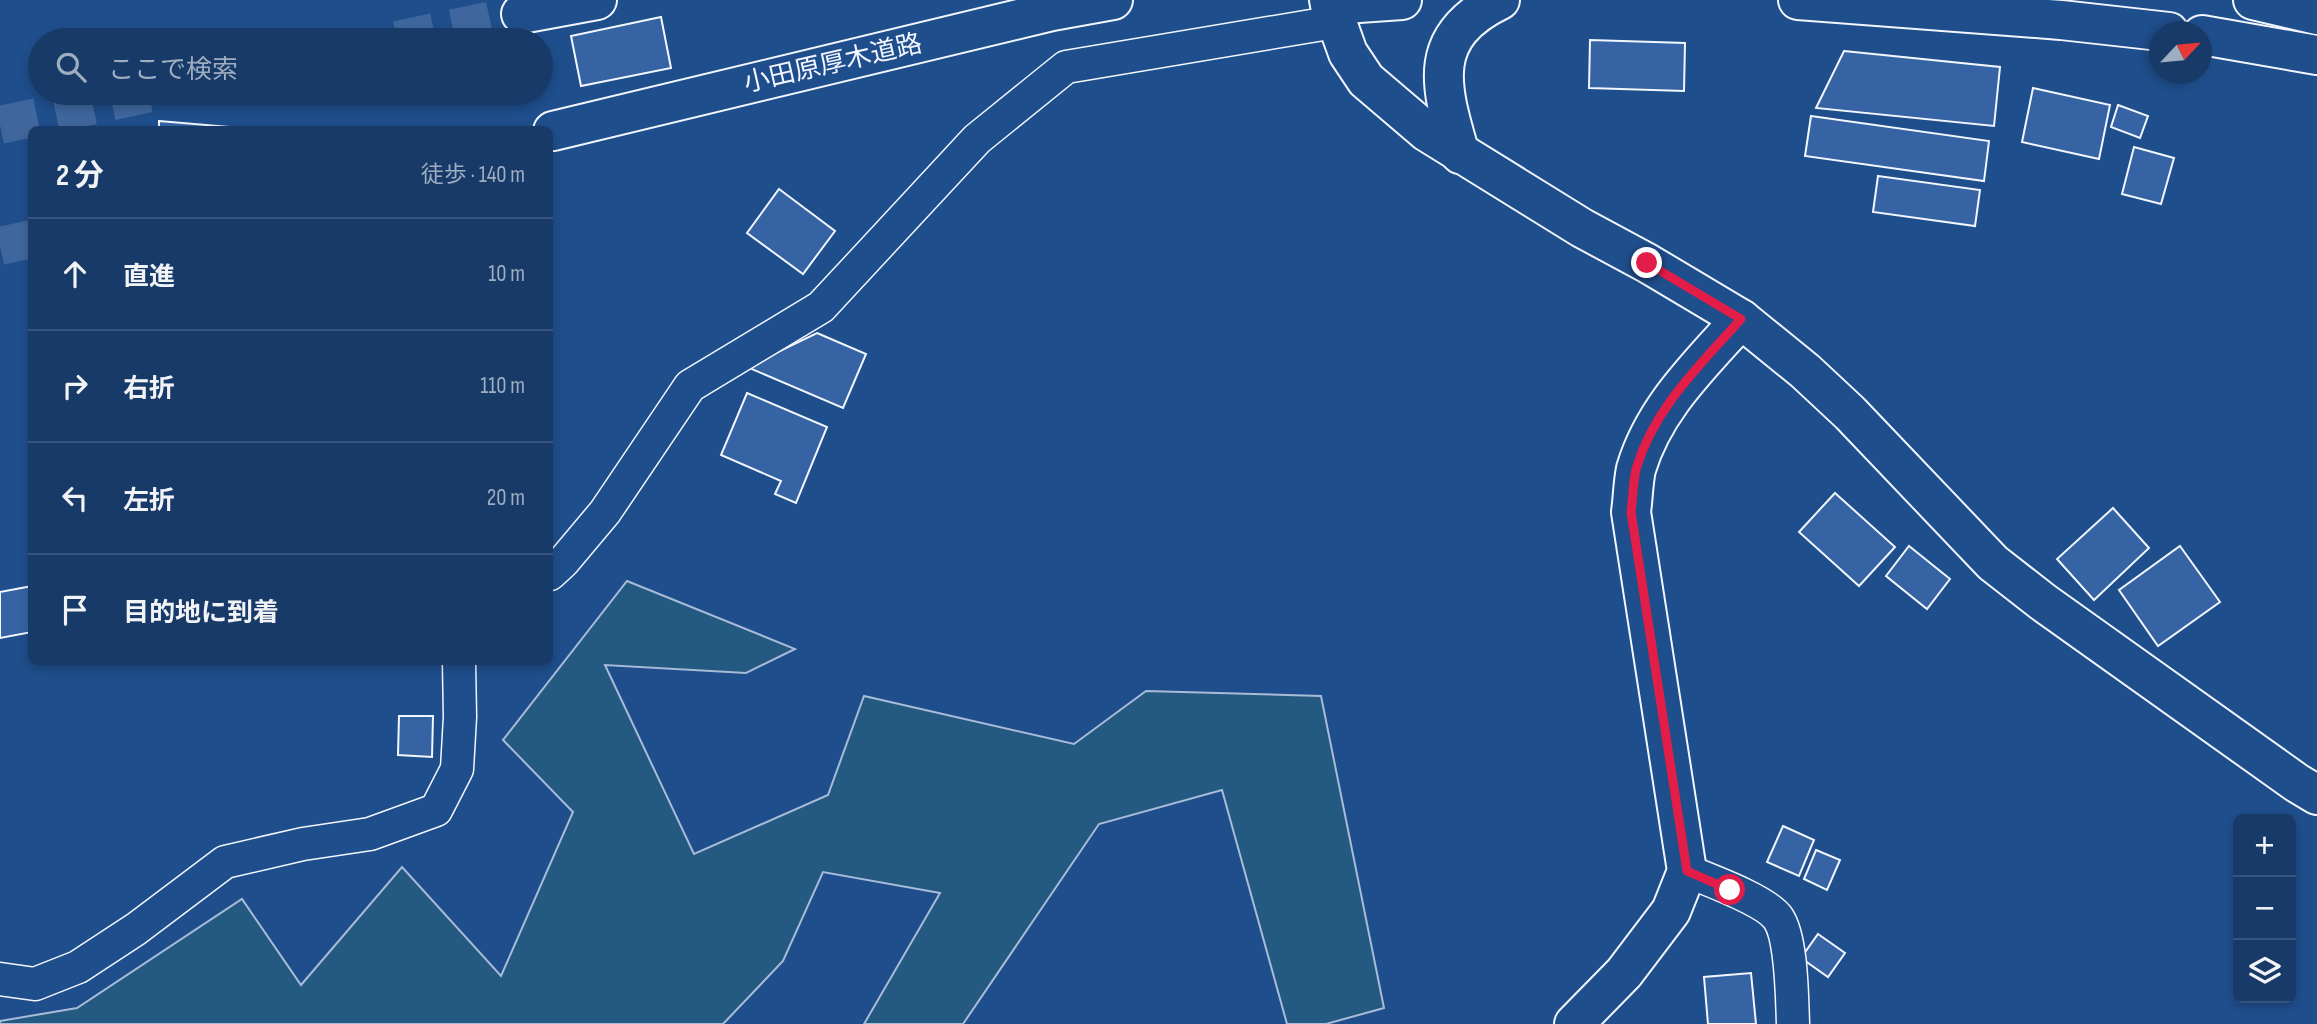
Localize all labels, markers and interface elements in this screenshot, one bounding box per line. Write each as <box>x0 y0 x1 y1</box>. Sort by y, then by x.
north arrow <box>2149 21 2212 84</box>
search box <box>28 28 553 105</box>
street label: 小田原厚木道路 <box>741 28 925 100</box>
icon: search <box>52 48 90 86</box>
text: ここで検索 <box>108 55 238 86</box>
text: 2 分 <box>56 158 104 194</box>
text: 徒歩 · 140 m <box>421 161 525 189</box>
route end <box>1631 247 1662 278</box>
icon: ahead <box>56 255 94 293</box>
text: 10 m <box>488 260 525 288</box>
text: 直進 <box>123 262 175 293</box>
icon: right <box>56 367 94 405</box>
text: 110 m <box>480 372 525 400</box>
text: 右折 <box>123 374 175 405</box>
icon: left <box>56 479 94 517</box>
text: 20 m <box>487 484 525 512</box>
text: 左折 <box>123 486 175 517</box>
icon: arrive <box>56 591 94 629</box>
text: 目的地に到着 <box>123 598 279 629</box>
map controls <box>2233 814 2296 1003</box>
button: + <box>2233 814 2296 877</box>
route start <box>1714 874 1745 905</box>
button: − <box>2233 877 2296 940</box>
button: layers <box>2233 940 2296 1003</box>

